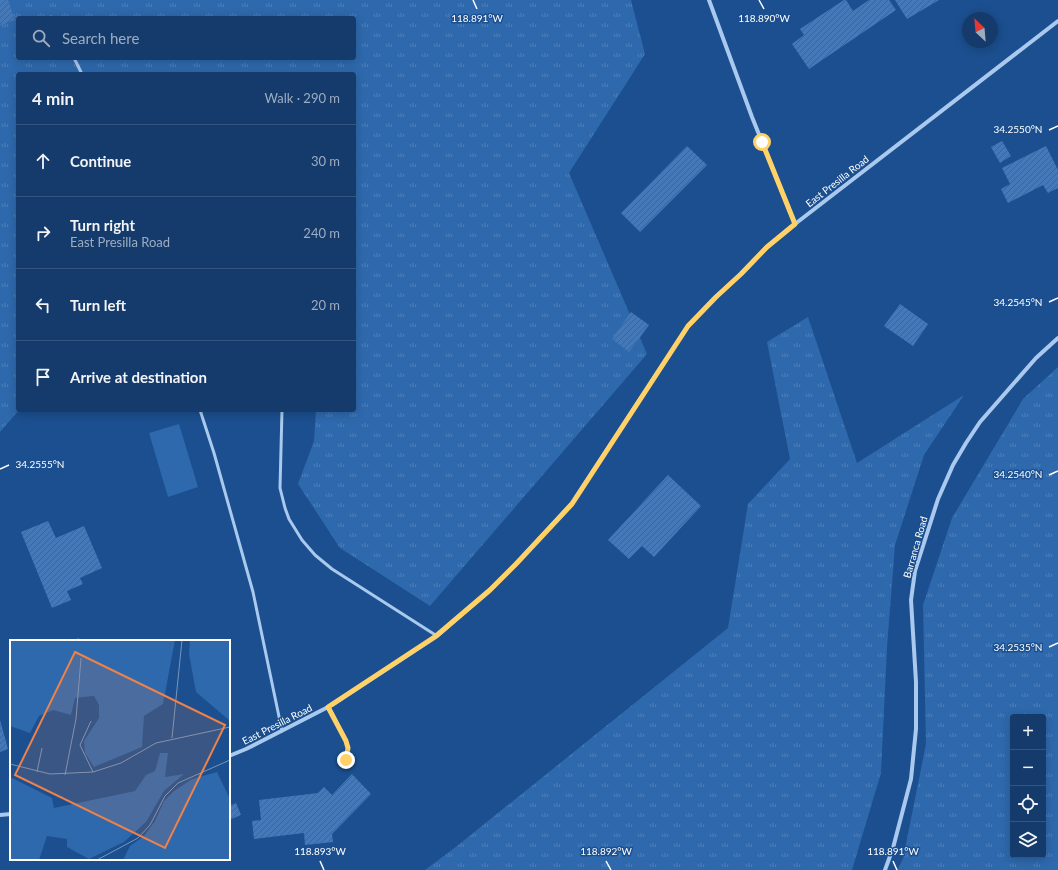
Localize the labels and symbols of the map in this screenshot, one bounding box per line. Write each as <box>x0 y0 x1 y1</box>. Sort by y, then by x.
text: 118.891°W <box>451 12 503 24</box>
text: 118.890°W <box>738 12 790 24</box>
north arrow <box>962 12 998 48</box>
text: 34.2550°N <box>994 123 1042 135</box>
route start <box>753 133 771 151</box>
street label: East Presilla Road <box>803 153 871 209</box>
text: 34.2545°N <box>994 296 1042 308</box>
text: 34.2555°N <box>16 458 64 470</box>
text: 34.2540°N <box>994 468 1042 480</box>
street label: Barranca Road <box>900 515 930 579</box>
inset map <box>10 640 230 860</box>
text: 34.2535°N <box>994 641 1042 653</box>
street label: East Presilla Road <box>240 701 314 747</box>
route end <box>337 751 355 769</box>
text: 118.893°W <box>294 845 346 857</box>
text: 118.892°W <box>580 845 632 857</box>
text: 118.891°W <box>867 845 919 857</box>

